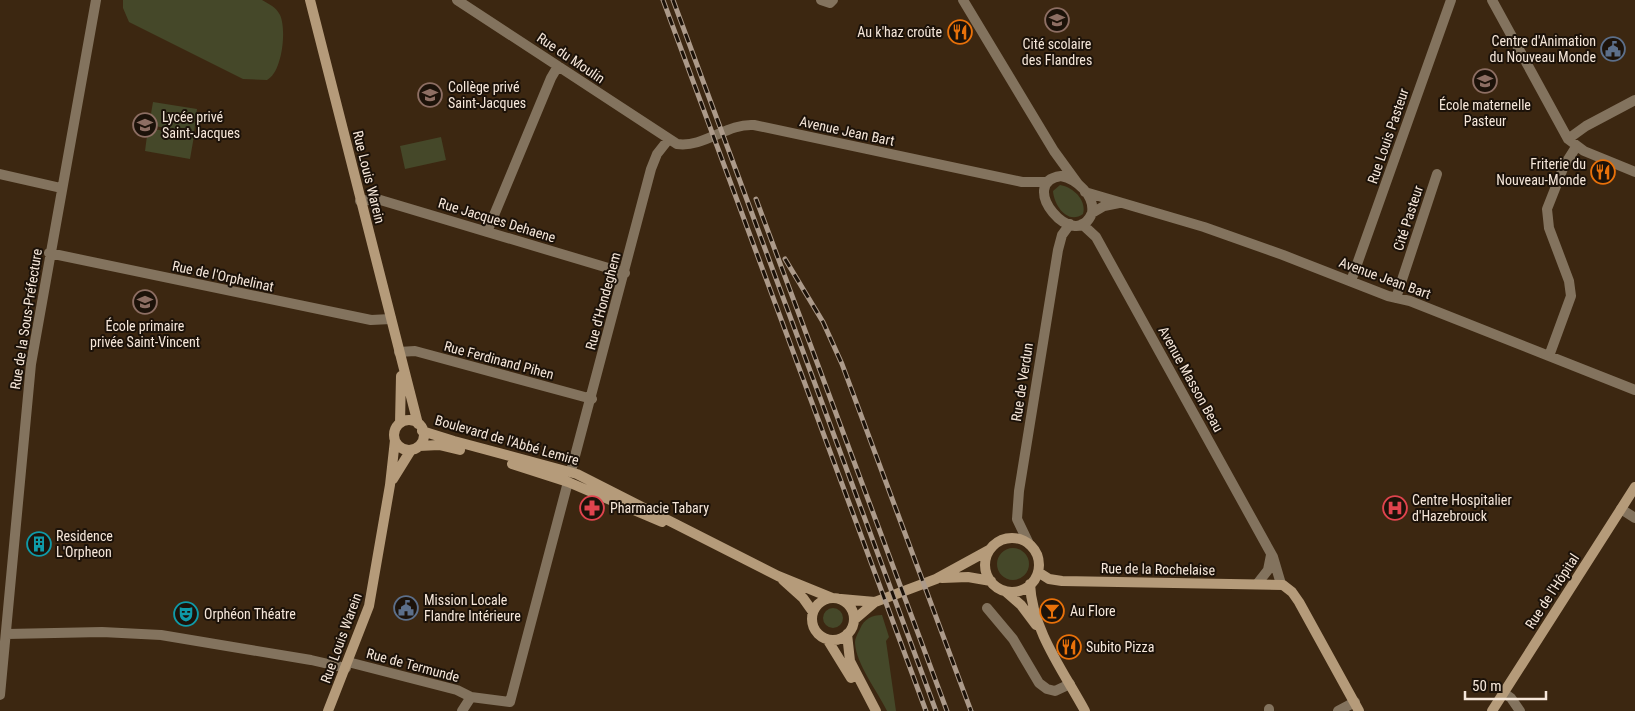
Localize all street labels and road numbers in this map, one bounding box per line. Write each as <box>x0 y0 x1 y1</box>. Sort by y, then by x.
street label: Rue du Moulin <box>534 29 608 87</box>
street label: Rue Louis Pasteur <box>1364 86 1412 186</box>
street label: Avenue Jean Bart <box>798 113 896 149</box>
street label: Rue Louis Warein <box>350 129 388 225</box>
street label: Cité Pasteur <box>1390 183 1426 253</box>
street label: Rue Jacques Dehaene <box>436 195 558 246</box>
street label: Rue de la Sous-Préfecture <box>7 247 45 390</box>
street label: Rue d'Hondeghem <box>582 251 624 351</box>
street label: Avenue Jean Bart <box>1337 254 1433 302</box>
street label: Rue de l'Orphelinat <box>171 257 275 295</box>
street label: Avenue Masson Beau <box>1155 323 1227 435</box>
street label: Rue Ferdinand Pihen <box>442 338 556 382</box>
street label: Rue de Verdun <box>1008 342 1036 422</box>
street label: Boulevard de l'Abbé Lemire <box>433 412 581 468</box>
street label: Rue de l'Hôpital <box>1522 550 1582 632</box>
street label: Rue de la Rochelaise <box>1101 560 1216 578</box>
street label: Rue Louis Warein <box>317 591 365 685</box>
street label: Rue de Termunde <box>365 645 462 685</box>

